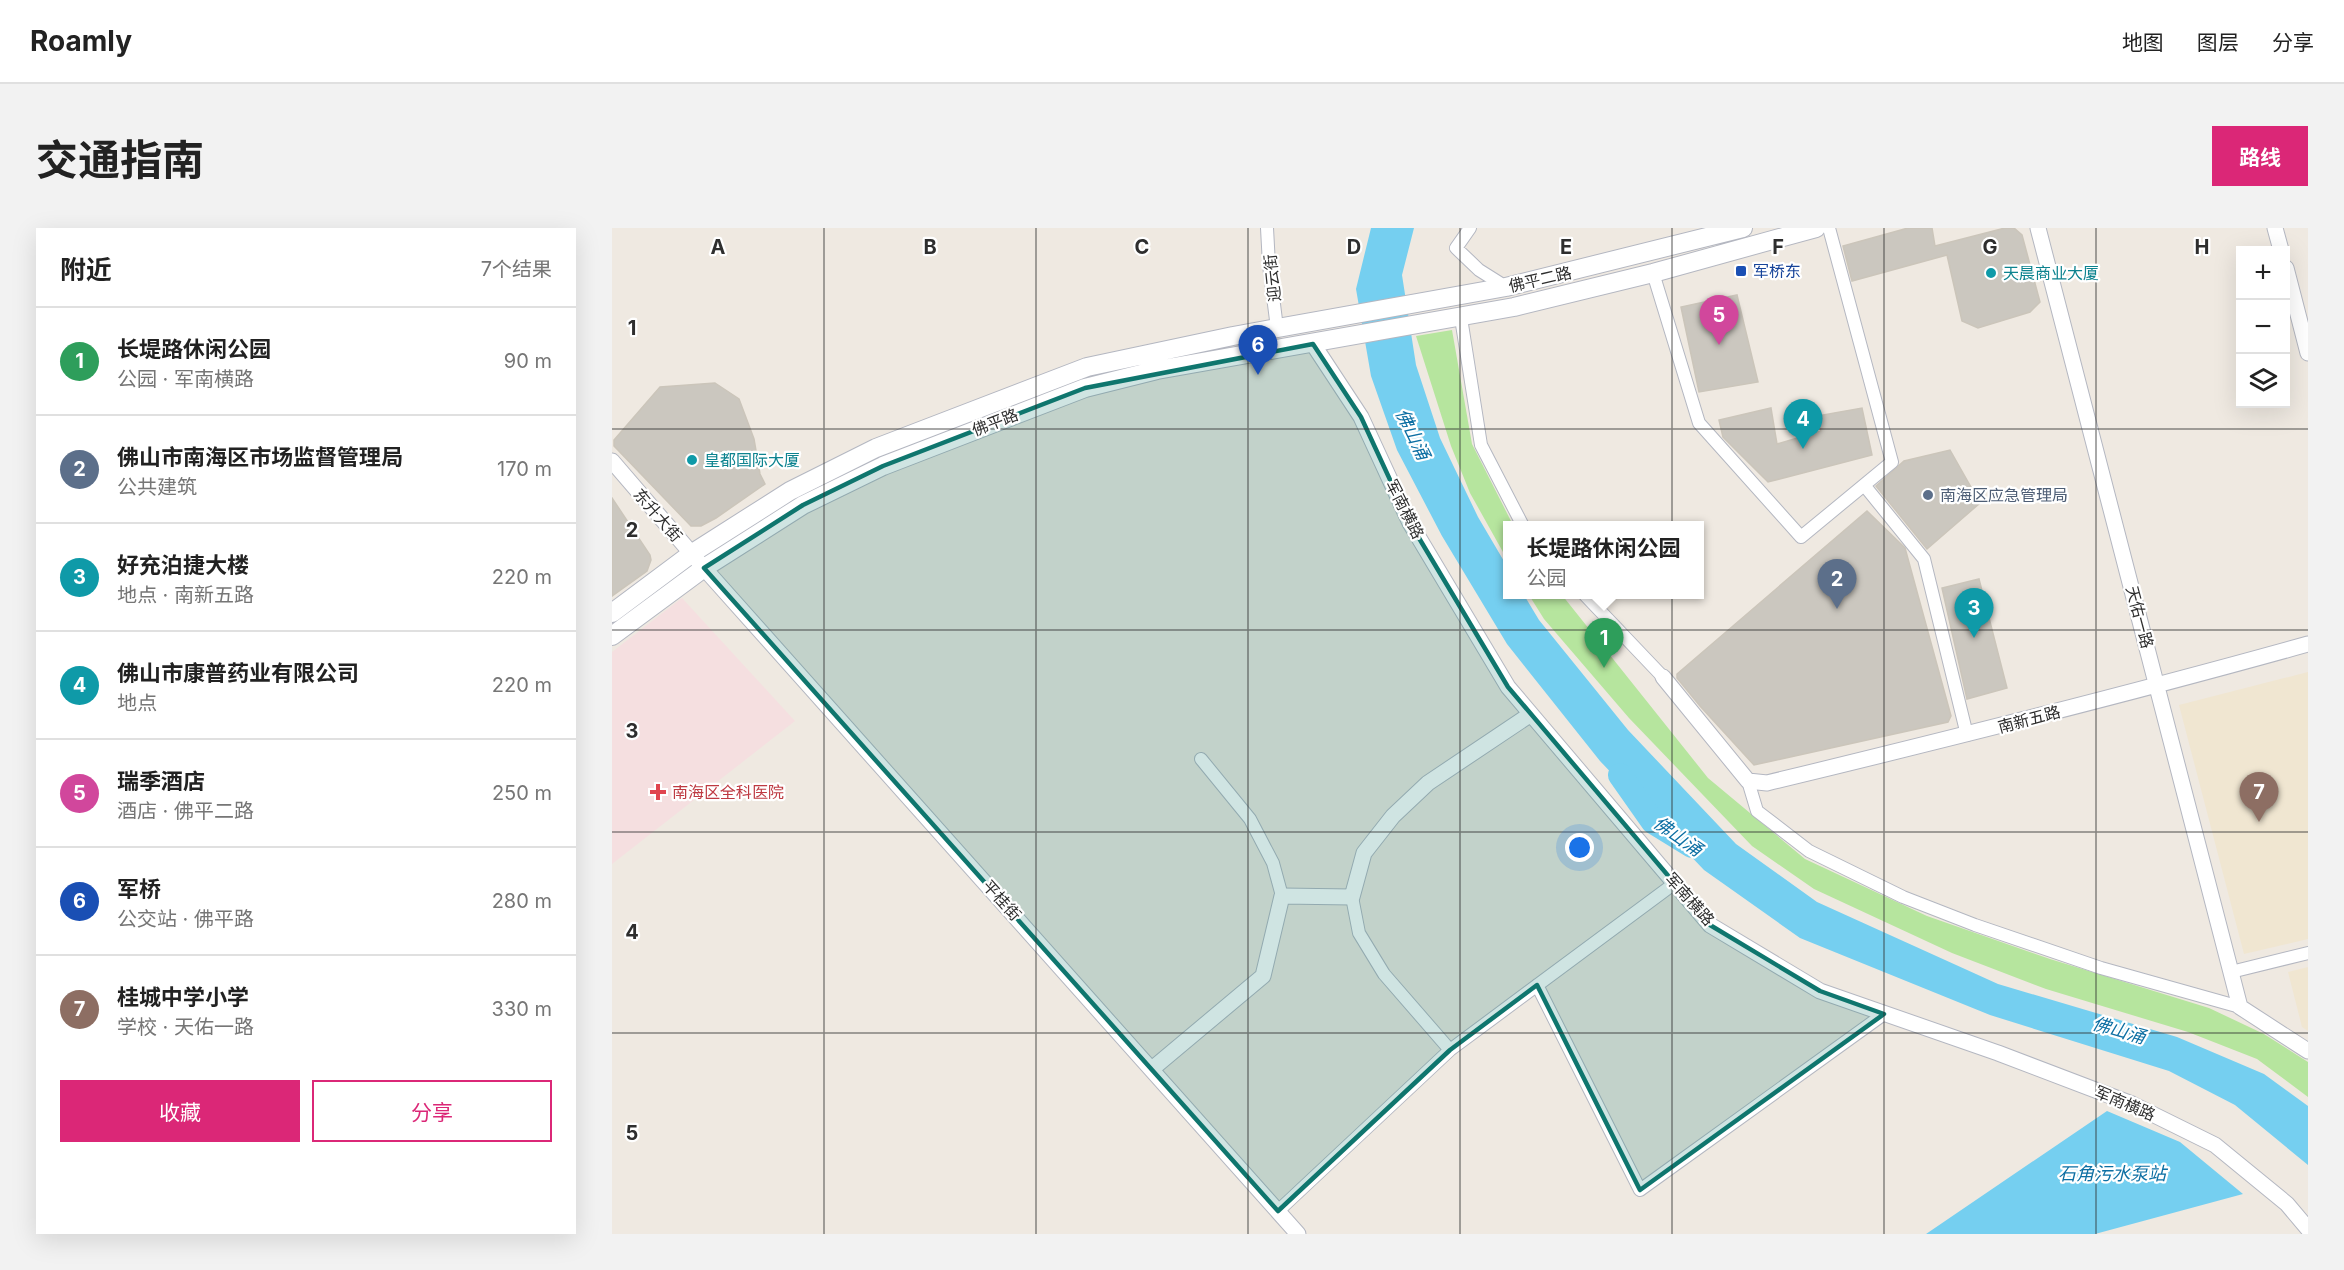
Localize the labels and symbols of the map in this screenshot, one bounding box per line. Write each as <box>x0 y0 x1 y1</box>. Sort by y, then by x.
text: A <box>711 235 726 259</box>
text: B <box>923 235 937 259</box>
text: C <box>1135 235 1149 259</box>
text: D <box>1347 235 1361 259</box>
text: E <box>1560 235 1572 259</box>
text: F <box>1772 235 1784 259</box>
text: G <box>1982 235 1998 259</box>
text: H <box>2195 235 2209 259</box>
street label: 迎云街 <box>1260 253 1284 303</box>
place label: 军桥东 <box>1753 261 1801 281</box>
street label: 佛平二路 <box>1507 262 1573 296</box>
place label: 天晨商业大厦 <box>2003 263 2099 283</box>
marker: 军桥东 <box>1734 264 1748 278</box>
marker: 天晨商业大厦 <box>1984 266 1998 280</box>
pin: 5 <box>1700 296 1738 345</box>
text: 1 <box>628 316 636 340</box>
pin: 6 <box>1238 326 1278 375</box>
pin: 4 <box>1784 400 1822 449</box>
street label: 佛平路 <box>969 404 1021 440</box>
water label: 佛山涌 <box>1392 405 1435 465</box>
place label: 皇都国际大厦 <box>704 450 800 470</box>
marker: 皇都国际大厦 <box>685 453 699 467</box>
street label: 军南横路 <box>1382 476 1428 542</box>
street label: 东升大街 <box>629 484 687 546</box>
place label: 南海区应急管理局 <box>1940 485 2068 505</box>
marker: 南海区应急管理局 <box>1921 488 1935 502</box>
text: 2 <box>626 518 638 542</box>
pin: 2 <box>1818 560 1856 609</box>
street label: 天佑一路 <box>2122 583 2158 651</box>
pin: 3 <box>1954 588 1994 638</box>
pin: 1 <box>1584 618 1624 668</box>
street label: 南新五路 <box>1995 701 2063 737</box>
text: 3 <box>626 719 638 743</box>
pin: 7 <box>2240 772 2278 822</box>
place label: 南海区全科医院 <box>672 782 784 802</box>
marker: 南海区全科医院 <box>649 783 667 801</box>
water label: 佛山涌 <box>1650 812 1708 861</box>
your location <box>1565 833 1594 862</box>
street label: 军南横路 <box>1661 869 1719 929</box>
street label: 平桂街 <box>979 875 1025 925</box>
text: 4 <box>625 920 639 944</box>
water label: 佛山涌 <box>2090 1012 2150 1048</box>
street label: 军南横路 <box>2092 1081 2158 1125</box>
text: 5 <box>626 1121 638 1145</box>
water label: 石角污水泵站 <box>2058 1163 2169 1184</box>

